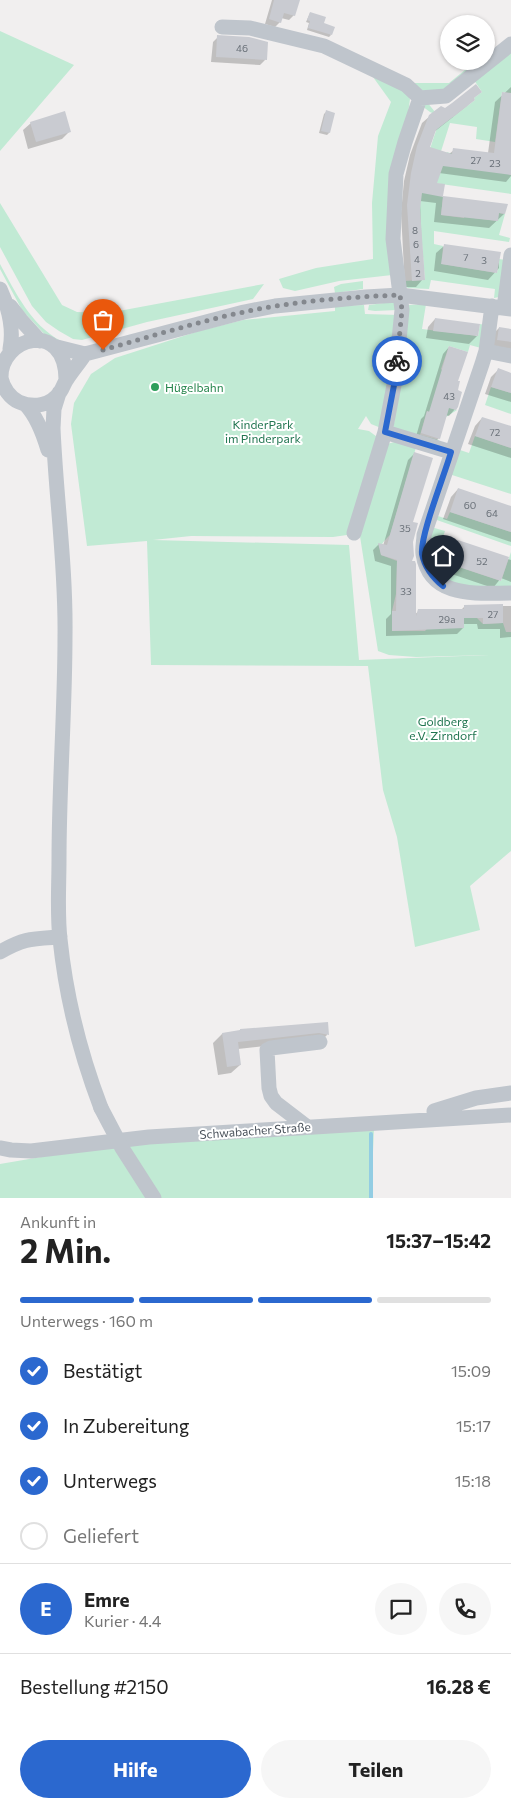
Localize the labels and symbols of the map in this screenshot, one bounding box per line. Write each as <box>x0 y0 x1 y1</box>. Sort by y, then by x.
house number: 46 <box>236 42 248 54</box>
house number: 27 <box>471 154 481 166</box>
house number: 23 <box>489 157 501 169</box>
house number: 8 <box>412 224 418 236</box>
house number: 6 <box>413 238 419 250</box>
house number: 7 <box>463 251 469 263</box>
house number: 4 <box>414 253 420 265</box>
house number: 3 <box>481 254 487 266</box>
house number: 2 <box>415 267 421 279</box>
pin <box>82 299 124 350</box>
courier <box>372 336 422 386</box>
place label: Hügelbahn <box>165 380 224 394</box>
marker: Hügelbahn <box>149 381 161 393</box>
house number: 43 <box>443 390 455 402</box>
park label: KinderPark im Pinderpark <box>225 417 302 445</box>
house number: 72 <box>490 426 501 438</box>
house number: 60 <box>464 499 476 511</box>
house number: 64 <box>486 507 498 519</box>
house number: 35 <box>399 522 411 534</box>
pin <box>422 535 464 586</box>
house number: 52 <box>476 555 488 567</box>
house number: 33 <box>400 585 412 597</box>
house number: 27 <box>488 608 498 620</box>
house number: 29a <box>439 613 455 625</box>
park label: Goldberg e.V. Zirndorf <box>409 714 477 742</box>
street label: Schwabacher Straße <box>199 1119 311 1141</box>

